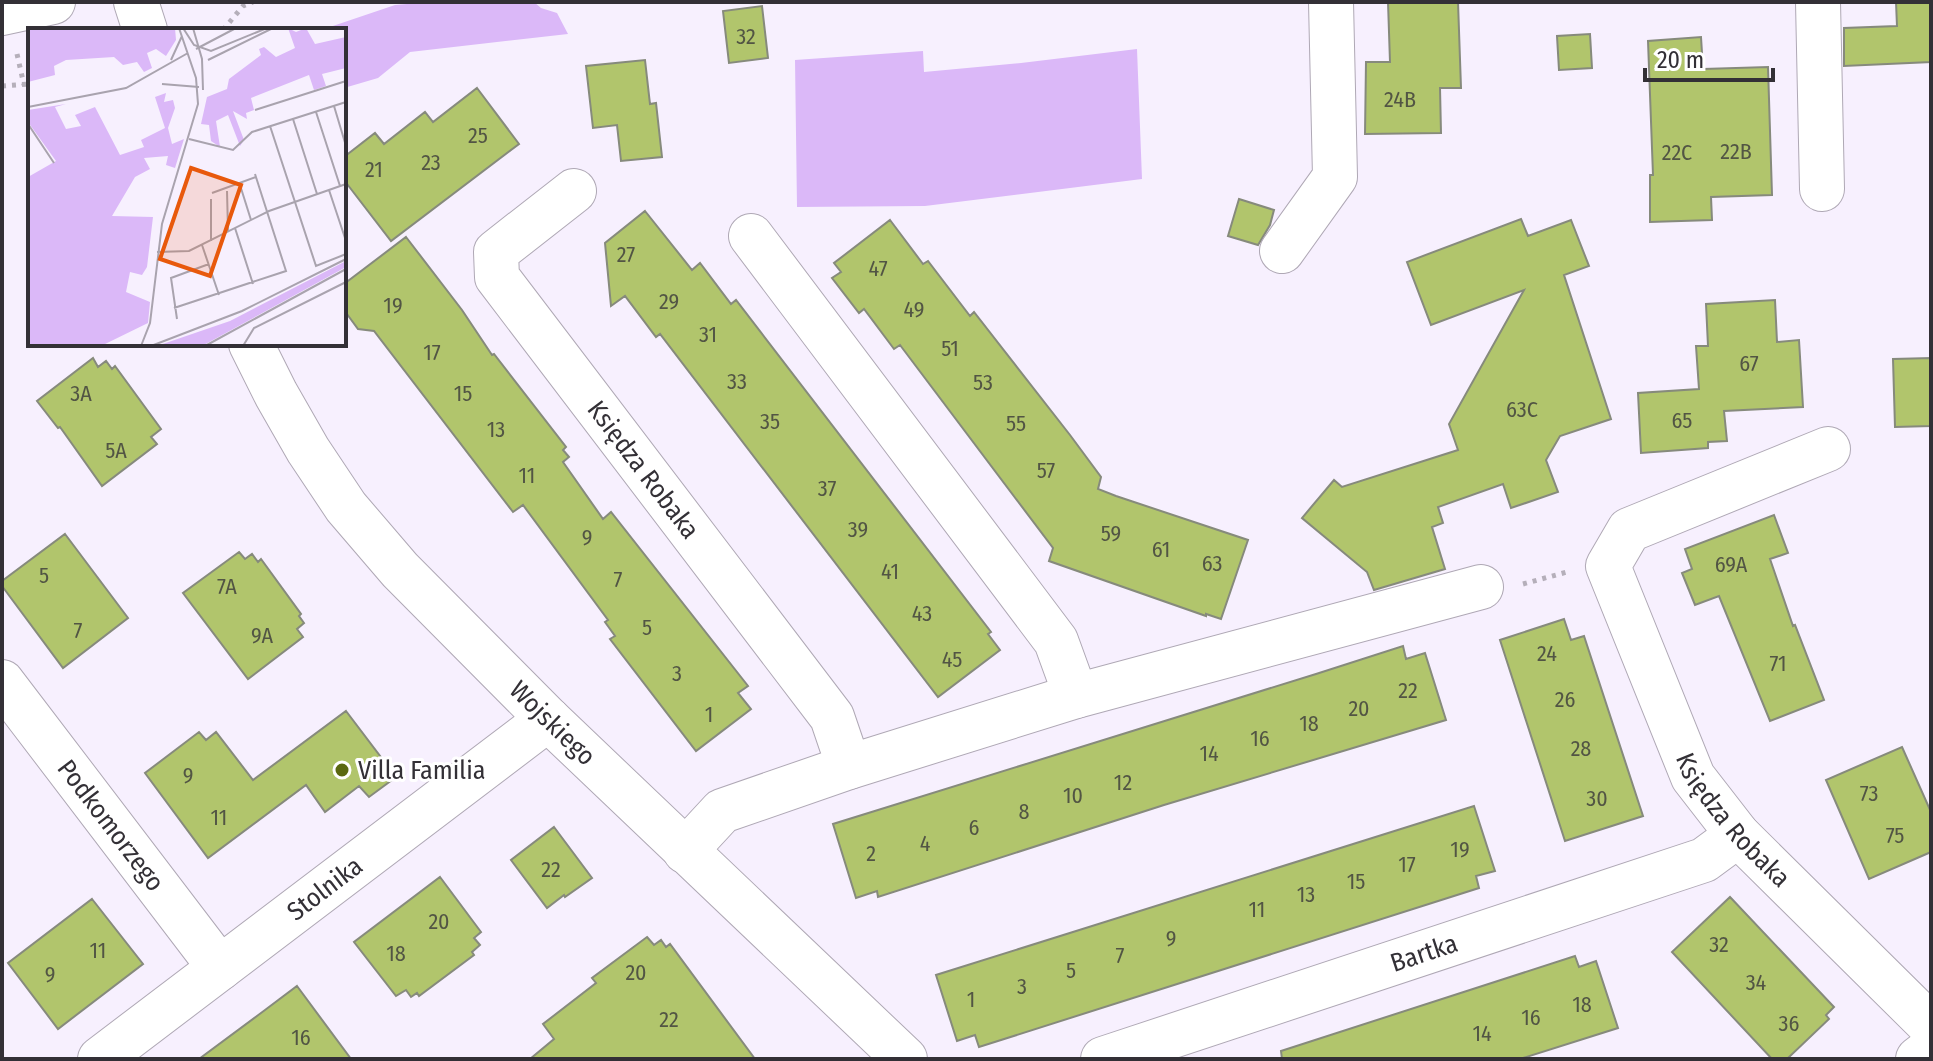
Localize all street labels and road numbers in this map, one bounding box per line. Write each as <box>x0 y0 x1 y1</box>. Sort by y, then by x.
street label: Księdza Robaka <box>581 395 706 545</box>
street label: Wojskiego <box>503 675 602 772</box>
street label: Księdza Robaka <box>1669 748 1796 894</box>
street label: Podkomorzego <box>51 754 171 897</box>
street label: Stolnika <box>281 850 369 927</box>
street label: Bartka <box>1386 928 1462 979</box>

